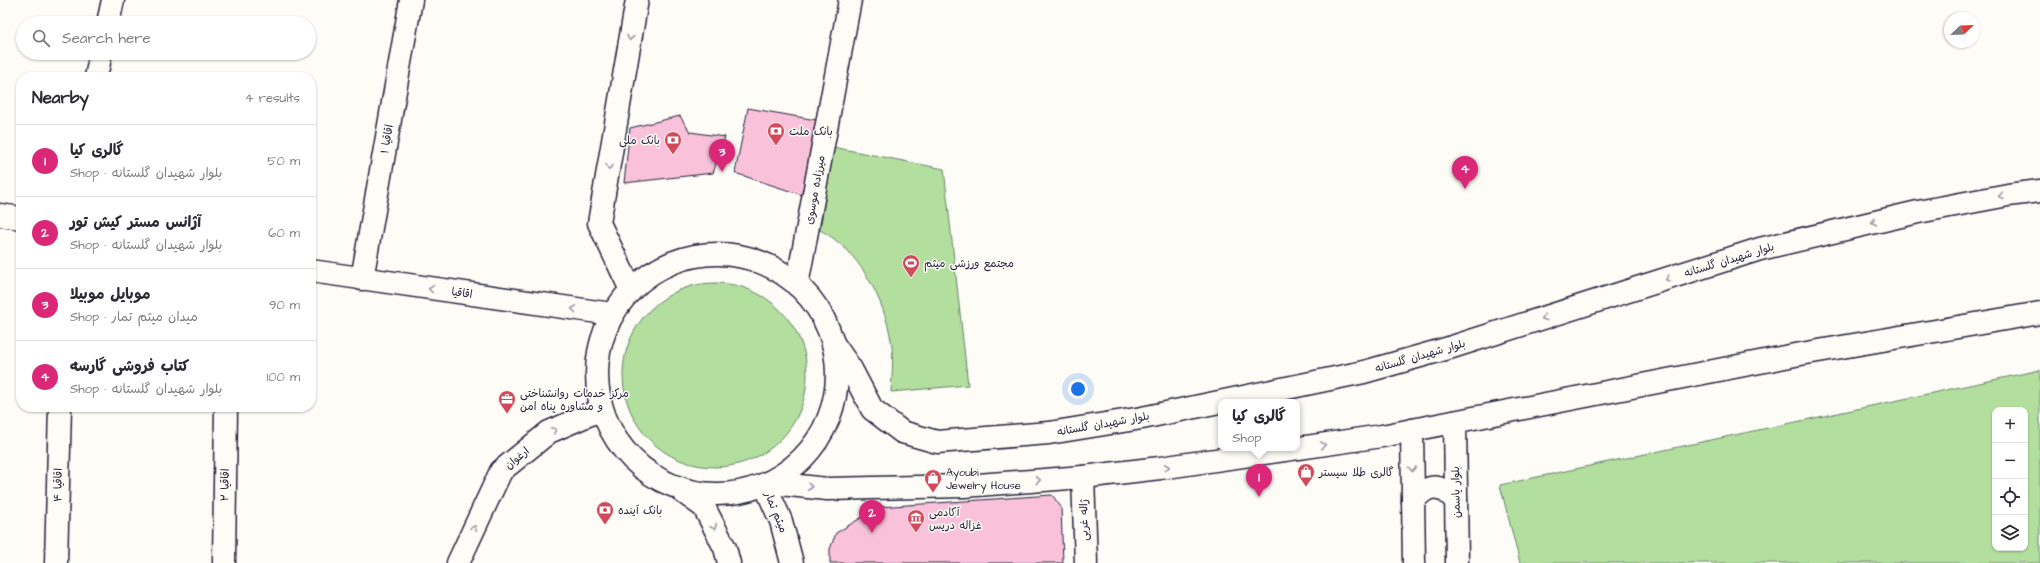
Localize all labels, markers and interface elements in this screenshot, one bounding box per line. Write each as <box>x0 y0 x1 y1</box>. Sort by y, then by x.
north arrow <box>1944 12 1980 48</box>
search box <box>16 16 316 60</box>
icon: search <box>30 27 52 49</box>
text: Search here <box>62 28 151 49</box>
one-way arrow <box>626 35 635 42</box>
text: Nearby <box>32 86 89 110</box>
text: 4 results <box>245 89 300 107</box>
bank icon: بانک ملت <box>766 121 786 146</box>
street label: اقاقیا ۱ <box>377 123 397 155</box>
place label: بانک ملت <box>789 124 833 139</box>
bank icon: بانک ملی <box>663 130 683 155</box>
place label: بانک ملی <box>619 133 660 148</box>
pin: 3 <box>709 139 735 172</box>
text: گالری کیا <box>70 140 124 161</box>
text: 1 <box>44 152 46 170</box>
text: 50 m <box>267 152 300 170</box>
street label: میرزاده موسوی <box>802 154 828 226</box>
pin: 4 <box>1452 156 1478 189</box>
text: Shop · بلوار شهیدان گلستانه <box>70 164 222 182</box>
one-way arrow <box>605 164 614 170</box>
one-way arrow <box>1998 191 2004 200</box>
text: آژانس مستر کیش تور <box>70 212 201 233</box>
one-way arrow <box>1871 217 1878 226</box>
text: 2 <box>41 224 49 242</box>
text: 60 m <box>268 224 300 242</box>
text: Shop · بلوار شهیدان گلستانه <box>70 236 222 254</box>
street label: بلوار شهیدان گلستانه <box>1682 239 1776 281</box>
sports icon: مجتمع ورزشی میثم <box>901 253 921 278</box>
place label: مجتمع ورزشی میثم <box>924 256 1014 272</box>
one-way arrow <box>1664 274 1671 283</box>
text: موبایل موبیلا <box>70 284 150 305</box>
street label: اقاقیا <box>450 284 474 302</box>
one-way arrow <box>428 285 434 294</box>
text: 3 <box>42 296 48 314</box>
text: 90 m <box>269 296 300 314</box>
one-way arrow <box>571 305 577 314</box>
text: Shop · میدان میثم تمار <box>70 308 198 326</box>
one-way arrow <box>1540 313 1547 322</box>
street label: بلوار شهیدان گلستانه <box>1373 336 1467 376</box>
text: کتاب فروشی گارسه <box>70 356 189 377</box>
text: 4 <box>41 368 49 386</box>
text: 100 m <box>267 368 300 386</box>
your location <box>1068 379 1088 399</box>
text: Shop · بلوار شهیدان گلستانه <box>70 380 222 398</box>
place label: مرکز خدمات روانشناختی و مشاوره پناه امن <box>520 386 629 414</box>
office icon: مرکز خدمات روانشناختی و مشاوره پناه امن <box>497 389 517 414</box>
popup <box>1218 399 1300 451</box>
text: گالری کیا <box>1232 406 1286 427</box>
map controls <box>1992 407 2028 551</box>
button: + <box>1992 407 2028 443</box>
street label: بلوار شهیدان گلستانه <box>1056 408 1150 440</box>
one-way arrow <box>550 427 557 435</box>
text: Shop <box>1232 429 1262 447</box>
one-way arrow <box>1320 440 1326 449</box>
button: − <box>1992 443 2028 479</box>
street label: ارغوان <box>502 444 532 472</box>
shop icon: گالری طلا سیستر <box>1296 462 1316 487</box>
one-way arrow <box>1164 463 1170 472</box>
pin: 1 <box>1246 464 1272 497</box>
place label: Ayoubi Jewelry House <box>946 465 1021 494</box>
place label: گالری طلا سیستر <box>1318 465 1394 480</box>
one-way arrow <box>1408 466 1416 472</box>
street label: بلوار یاسمن <box>1448 466 1464 518</box>
street label: اقاقیا ۴ <box>50 468 66 502</box>
street label: اقاقیا ۲ <box>217 468 233 502</box>
shop icon: Ayoubi Jewelry House <box>923 468 943 493</box>
one-way arrow <box>1035 476 1041 485</box>
button: locate <box>1992 479 2028 515</box>
one-way arrow <box>807 482 813 491</box>
street label: میثم تمار <box>760 488 791 535</box>
street label: ژاله غربی <box>1076 499 1092 541</box>
bank icon: بانک آینده <box>595 500 615 525</box>
pin: 2 <box>859 500 885 533</box>
place label: بانک آینده <box>618 503 662 518</box>
place label: آکادمی غزاله دریس <box>929 505 982 533</box>
museum icon: آکادمی غزاله دریس <box>906 508 926 533</box>
button: layers <box>1992 515 2028 551</box>
one-way arrow <box>710 523 717 530</box>
one-way arrow <box>469 524 477 532</box>

